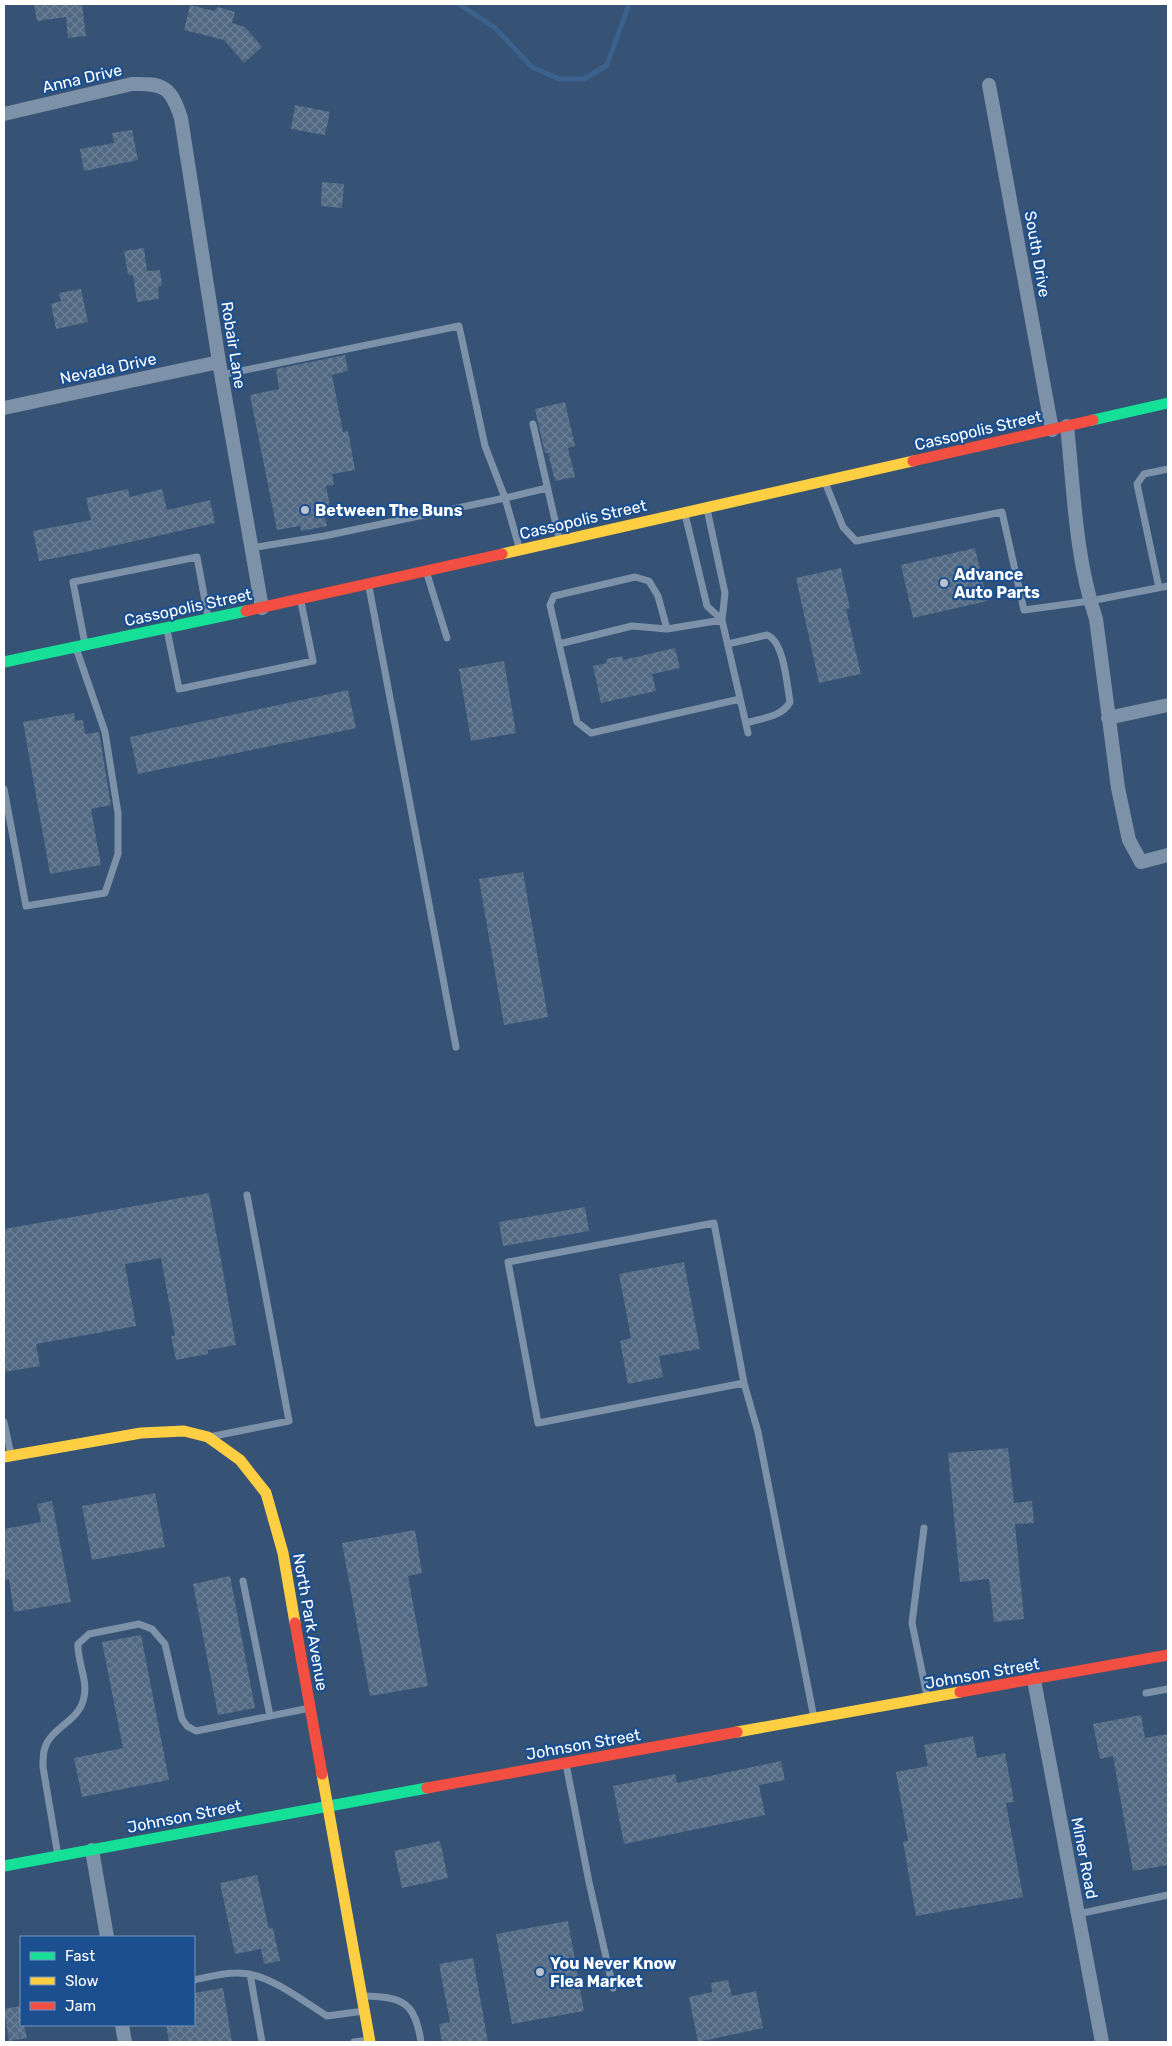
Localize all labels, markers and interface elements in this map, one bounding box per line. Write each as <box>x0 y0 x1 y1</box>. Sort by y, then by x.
street label: Anna Drive <box>40 60 124 97</box>
street label: South Drive <box>1021 209 1054 299</box>
street label: Robair Lane <box>217 300 250 390</box>
street label: Nevada Drive <box>58 349 158 388</box>
street label: Cassopolis Street <box>913 407 1043 454</box>
street label: Cassopolis Street <box>518 496 648 543</box>
place label: Between The Buns <box>315 501 463 520</box>
marker: Between The Buns <box>299 504 311 516</box>
place label: Advance Auto Parts <box>954 565 1040 602</box>
marker: Advance Auto Parts <box>938 577 950 589</box>
street label: Cassopolis Street <box>123 585 254 630</box>
street label: North Park Avenue <box>289 1552 332 1692</box>
street label: Johnson Street <box>923 1654 1041 1693</box>
street label: Johnson Street <box>524 1725 642 1764</box>
street label: Johnson Street <box>125 1796 243 1837</box>
street label: Miner Road <box>1067 1816 1102 1901</box>
legend <box>20 1936 195 2026</box>
text: Fast <box>65 1947 95 1965</box>
place label: You Never Know Flea Market <box>550 1954 677 1991</box>
marker: You Never Know Flea Market <box>534 1966 546 1978</box>
text: Slow <box>65 1972 98 1990</box>
text: Jam <box>65 1997 96 2015</box>

